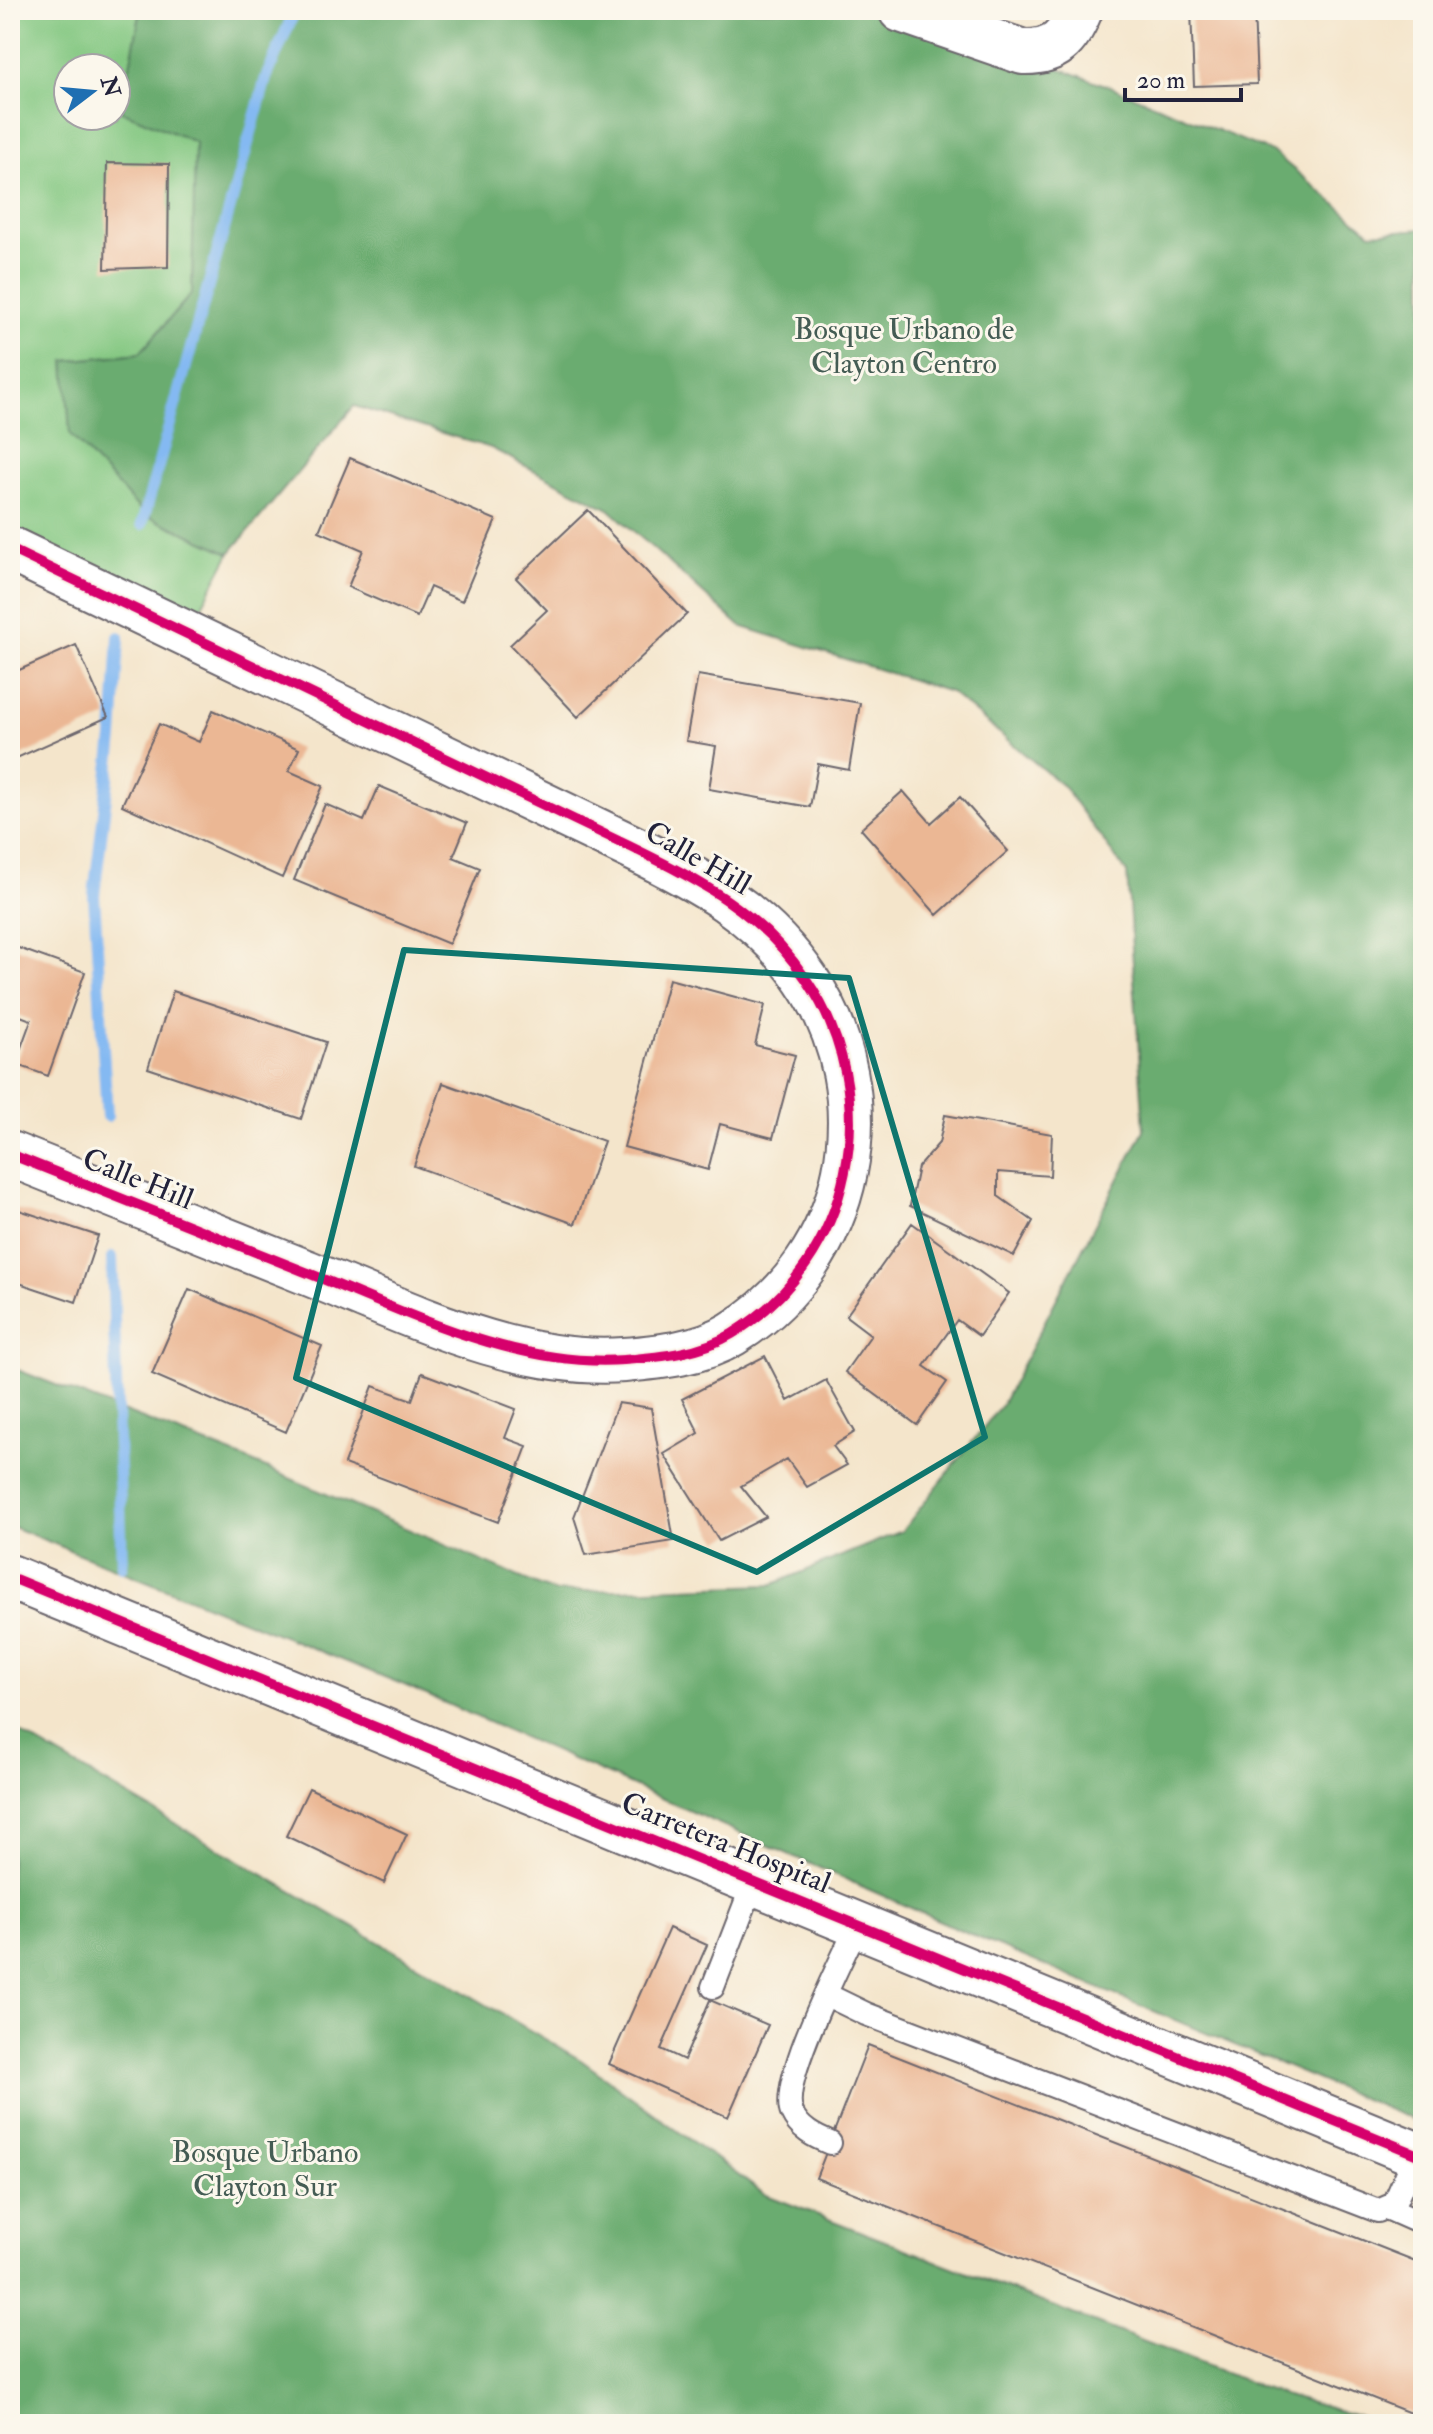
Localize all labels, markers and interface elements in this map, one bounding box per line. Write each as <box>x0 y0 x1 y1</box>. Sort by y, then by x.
north arrow <box>52 52 132 132</box>
scale bar <box>1125 52 1241 102</box>
text: 20 m <box>1137 65 1186 96</box>
text: N <box>94 72 127 100</box>
park label: Bosque Urbano de Clayton Centro <box>794 311 1014 382</box>
street label: Calle Hill <box>638 813 758 903</box>
street label: Calle Hill <box>77 1140 199 1218</box>
street label: Carretera Hospital <box>616 1784 836 1902</box>
park label: Bosque Urbano Clayton Sur <box>172 2134 358 2205</box>

